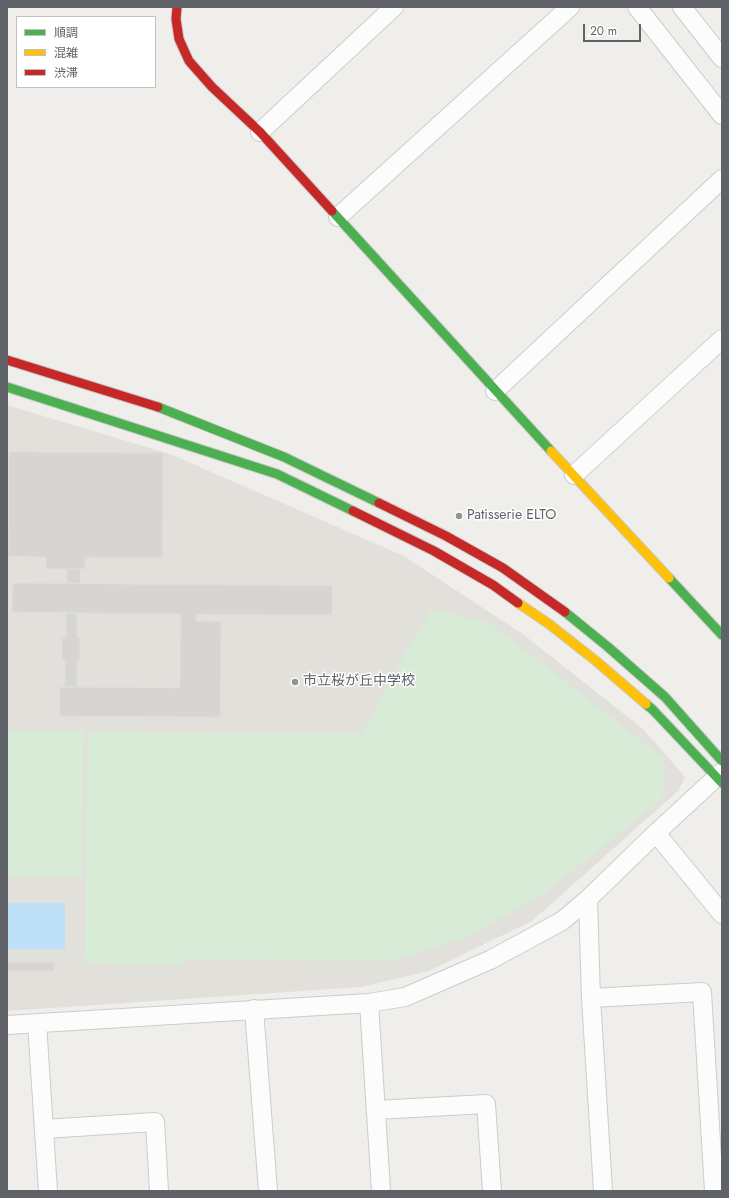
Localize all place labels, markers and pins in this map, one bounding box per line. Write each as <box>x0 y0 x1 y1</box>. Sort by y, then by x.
place label: Patisserie ELTO <box>467 508 556 524</box>
marker: Patisserie ELTO <box>454 511 464 521</box>
place label: 市立桜が丘中学校 <box>303 674 415 690</box>
marker: 市立桜が丘中学校 <box>290 677 300 687</box>

